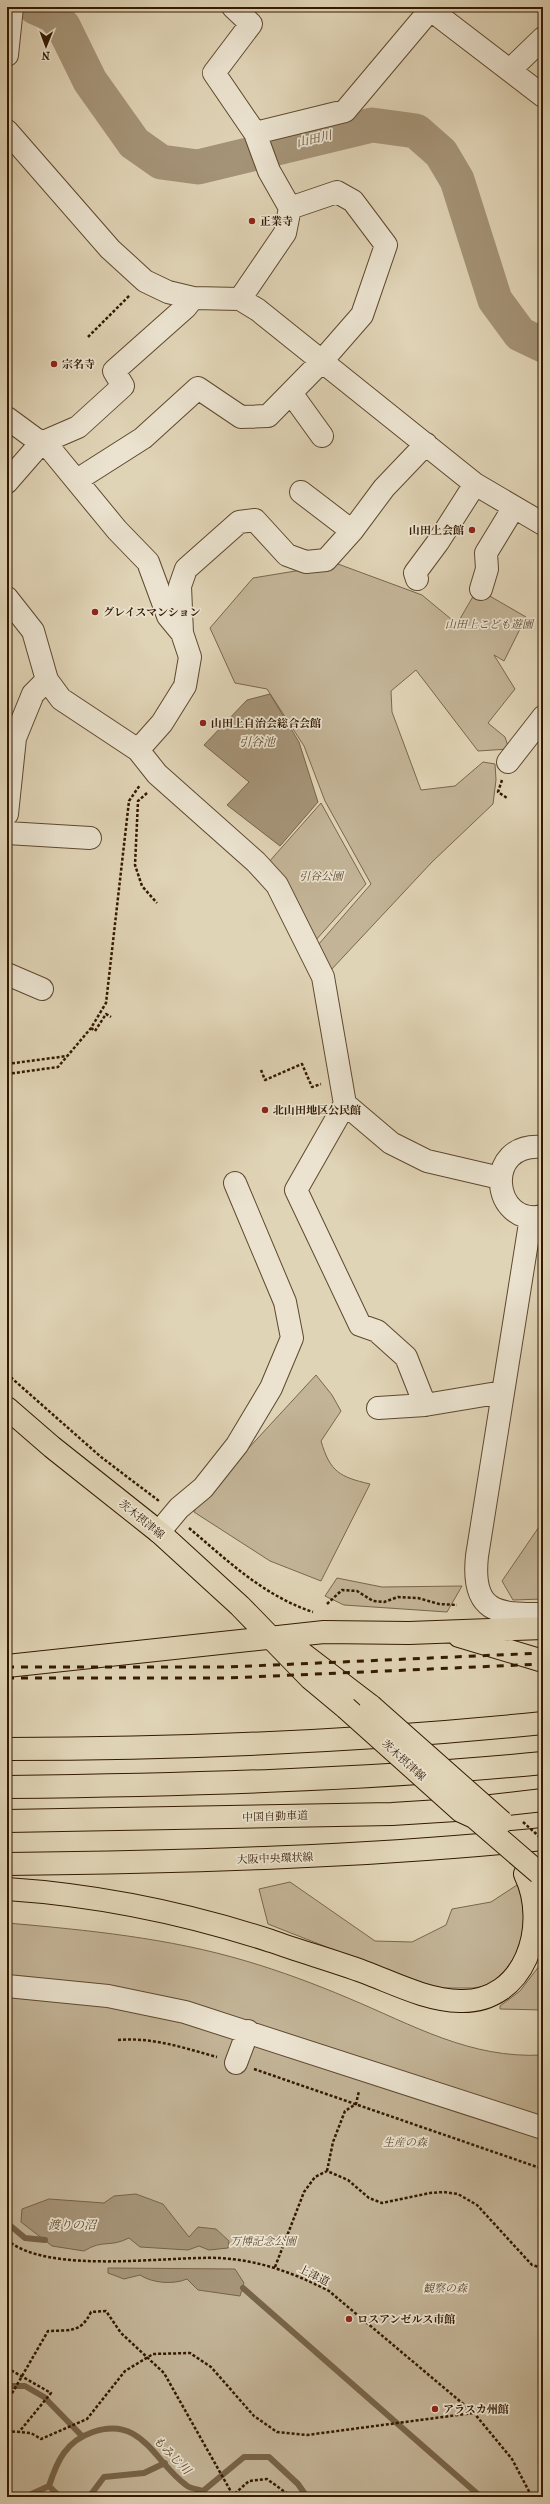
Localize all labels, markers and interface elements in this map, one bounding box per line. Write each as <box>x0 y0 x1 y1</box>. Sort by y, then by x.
north arrow <box>26 26 66 66</box>
text: N <box>41 49 50 62</box>
water label: 山田川 <box>295 128 335 150</box>
place label: 正業寺 <box>260 215 293 228</box>
marker: 正業寺 <box>247 216 257 226</box>
place label: 宗名寺 <box>62 358 95 371</box>
marker: 宗名寺 <box>49 359 59 369</box>
place label: 山田上会館 <box>409 524 464 537</box>
marker: 山田上会館 <box>467 525 477 535</box>
place label: グレイスマンション <box>103 606 201 619</box>
marker: グレイスマンション <box>90 607 100 617</box>
park label: 山田上こども遊園 <box>445 618 535 631</box>
place label: 山田上自治会総合会館 <box>211 717 321 730</box>
marker: 山田上自治会総合会館 <box>198 718 208 728</box>
water label: 引谷池 <box>239 735 277 749</box>
park label: 引谷公園 <box>299 870 345 883</box>
place label: 北山田地区公民館 <box>273 1104 361 1117</box>
marker: 北山田地区公民館 <box>260 1105 270 1115</box>
street label: 茨木摂津線 <box>116 1497 167 1542</box>
street label: 茨木摂津線 <box>379 1737 428 1784</box>
street label: 中国自動車道 <box>242 1809 308 1824</box>
street label: 大阪中央環状線 <box>236 1851 314 1866</box>
park label: 生産の森 <box>383 2136 428 2149</box>
water label: 渡りの沼 <box>48 2218 98 2232</box>
park label: 万博記念公園 <box>230 2235 298 2248</box>
street label: 上津道 <box>296 2262 331 2289</box>
park label: 観察の森 <box>423 2282 468 2295</box>
place label: ロスアンゼルス市館 <box>357 2313 455 2326</box>
marker: ロスアンゼルス市館 <box>344 2314 354 2324</box>
place label: アラスカ州館 <box>443 2403 509 2416</box>
marker: アラスカ州館 <box>430 2404 440 2414</box>
water label: もみじ川 <box>150 2433 195 2479</box>

